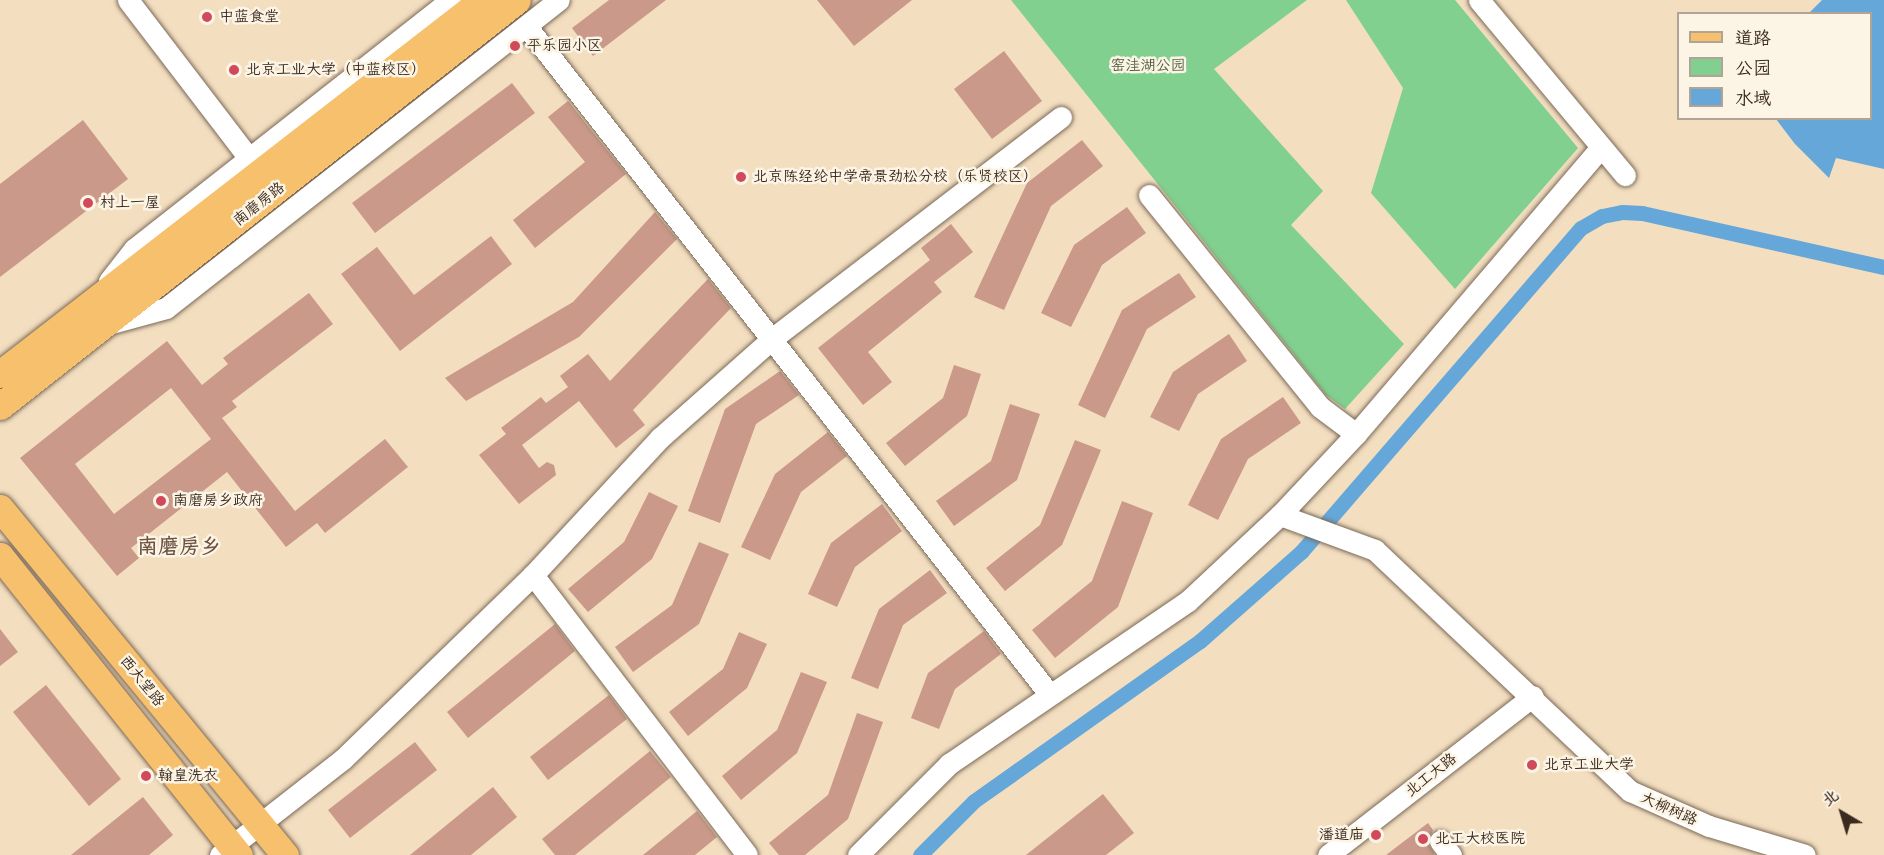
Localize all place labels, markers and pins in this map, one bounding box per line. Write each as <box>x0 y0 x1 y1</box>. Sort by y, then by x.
place label: 中蓝食堂 <box>219 8 279 26</box>
marker: 中蓝食堂 <box>200 10 214 24</box>
place label: 平乐园小区 <box>527 37 602 55</box>
marker: 平乐园小区 <box>508 39 522 53</box>
place label: 北京工业大学（中蓝校区） <box>246 61 426 79</box>
marker: 北京工业大学（中蓝校区） <box>227 63 241 77</box>
place label: 北京陈经纶中学帝景劲松分校（乐贤校区） <box>753 168 1038 186</box>
marker: 北京陈经纶中学帝景劲松分校（乐贤校区） <box>734 170 748 184</box>
place label: 村上一屋 <box>100 194 160 212</box>
marker: 村上一屋 <box>81 196 95 210</box>
place label: 南磨房乡政府 <box>173 492 263 510</box>
marker: 南磨房乡政府 <box>154 494 168 508</box>
place label: 北京工业大学 <box>1544 756 1634 774</box>
marker: 北京工业大学 <box>1525 758 1539 772</box>
place label: 翰皇洗衣 <box>158 767 218 785</box>
marker: 翰皇洗衣 <box>139 769 153 783</box>
place label: 潘道庙 <box>1319 826 1364 844</box>
marker: 潘道庙 <box>1369 828 1383 842</box>
place label: 北工大校医院 <box>1435 830 1525 848</box>
marker: 北工大校医院 <box>1416 832 1430 846</box>

